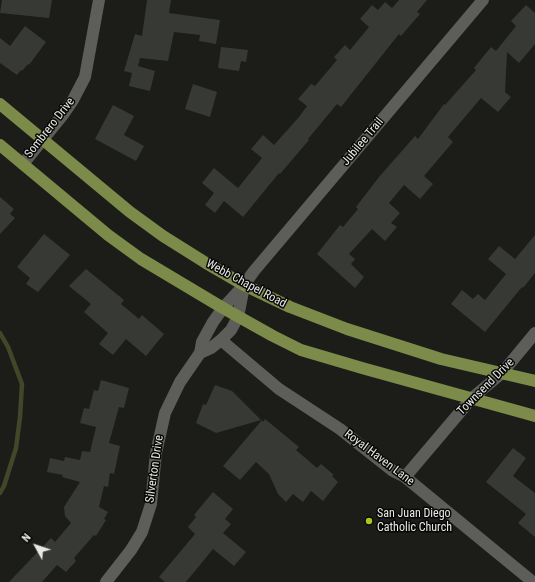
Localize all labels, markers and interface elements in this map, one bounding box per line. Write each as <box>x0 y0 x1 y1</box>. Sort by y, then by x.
street label: Sombrero Drive <box>22 95 78 161</box>
street label: Jubilee Trail <box>339 115 387 169</box>
street label: Webb Chapel Road <box>203 257 289 311</box>
street label: Townsend Drive <box>454 355 518 419</box>
street label: Royal Haven Lane <box>341 427 417 489</box>
street label: Silverton Drive <box>143 434 167 504</box>
place label: San Juan Diego Catholic Church <box>377 507 452 535</box>
marker: San Juan Diego Catholic Church <box>364 516 374 526</box>
north arrow <box>16 526 56 566</box>
text: N <box>19 531 34 545</box>

